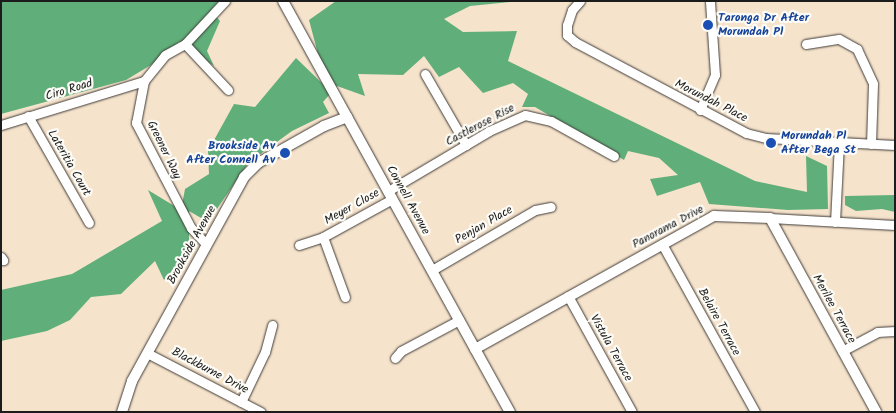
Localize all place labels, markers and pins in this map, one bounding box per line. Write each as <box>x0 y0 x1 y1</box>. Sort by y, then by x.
place label: Taronga Dr After Morundah Pl <box>718 11 809 39</box>
marker: Taronga Dr After Morundah Pl <box>702 19 714 31</box>
place label: Morundah Pl After Bega St <box>781 129 856 157</box>
marker: Morundah Pl After Bega St <box>765 137 777 149</box>
place label: Brookside Av After Connell Av <box>186 139 275 167</box>
marker: Brookside Av After Connell Av <box>279 147 291 159</box>

